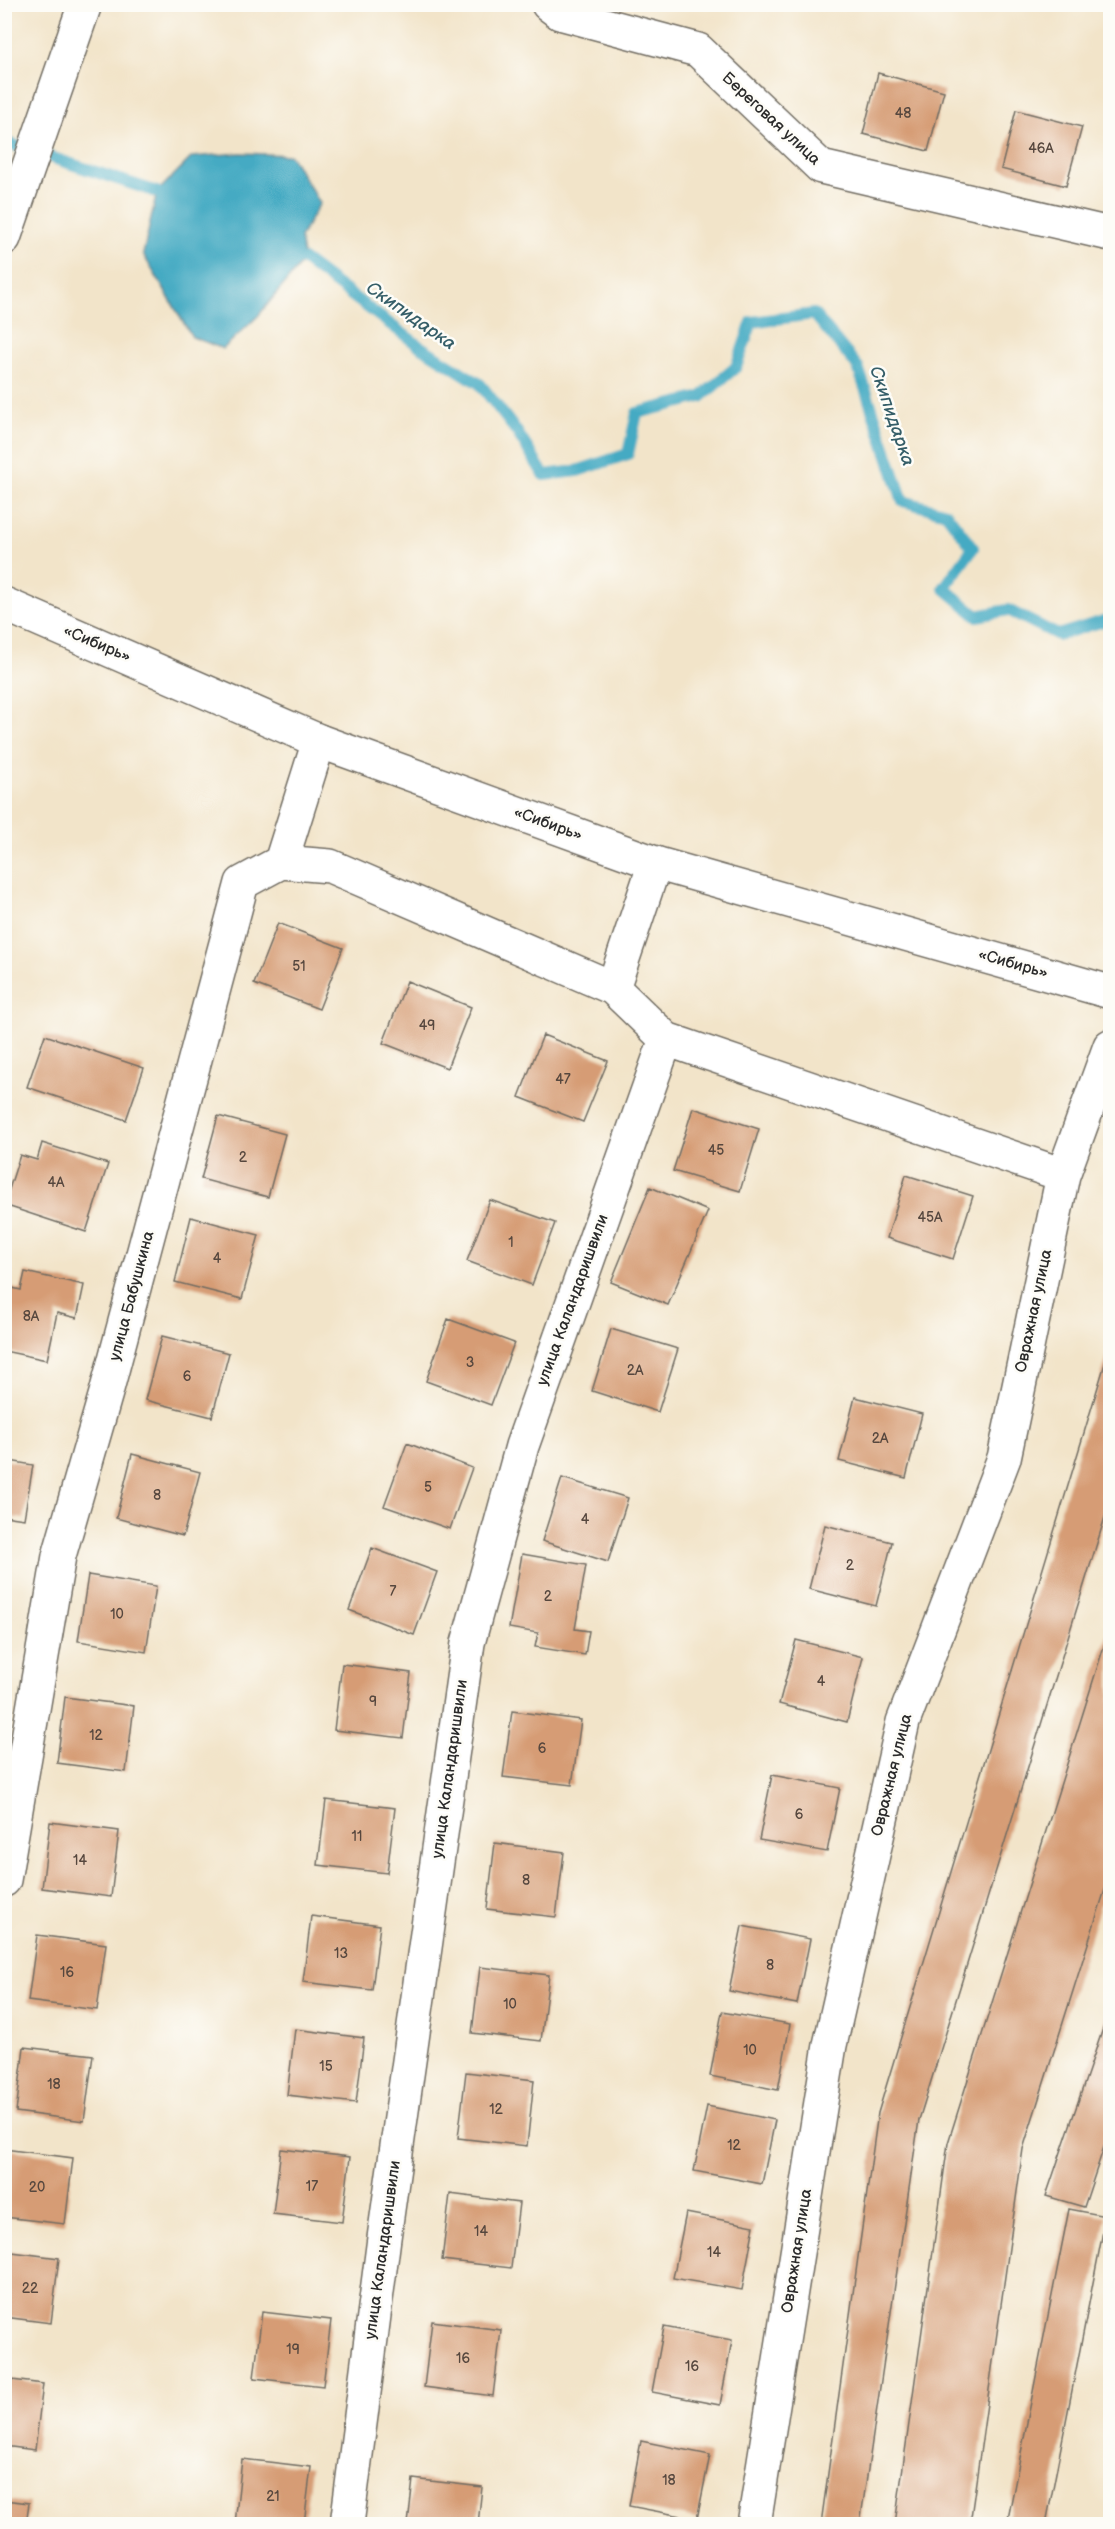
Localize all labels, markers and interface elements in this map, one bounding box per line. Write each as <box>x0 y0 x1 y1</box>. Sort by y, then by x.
street label: Береговая улица <box>718 69 824 170</box>
house number: 48 <box>895 105 911 122</box>
house number: 46А <box>1028 140 1054 157</box>
water label: Скипидарка <box>362 277 460 355</box>
water label: Скипидарка <box>865 363 919 469</box>
street label: «Сибирь» <box>60 621 134 667</box>
street label: «Сибирь» <box>511 803 585 845</box>
street label: «Сибирь» <box>976 945 1050 983</box>
house number: 51 <box>292 958 306 975</box>
house number: 49 <box>419 1017 435 1034</box>
house number: 47 <box>555 1071 571 1088</box>
house number: 45 <box>708 1142 724 1159</box>
house number: 2 <box>239 1149 248 1166</box>
house number: 4А <box>47 1174 65 1191</box>
house number: 45А <box>917 1209 943 1226</box>
street label: улица Каландаришвили <box>533 1212 613 1388</box>
street label: улица Бабушкина <box>106 1229 159 1363</box>
house number: 1 <box>508 1234 514 1251</box>
street label: Овражная улица <box>1012 1247 1056 1374</box>
house number: 4 <box>213 1250 222 1267</box>
house number: 8А <box>23 1308 40 1325</box>
house number: 3 <box>466 1354 474 1371</box>
house number: 2А <box>627 1362 644 1379</box>
house number: 6 <box>183 1368 192 1385</box>
house number: 2А <box>872 1430 889 1447</box>
house number: 5 <box>424 1479 432 1496</box>
house number: 8 <box>153 1487 161 1504</box>
house number: 4 <box>581 1511 590 1528</box>
house number: 2 <box>846 1557 855 1574</box>
house number: 7 <box>390 1583 397 1600</box>
house number: 2 <box>544 1588 553 1605</box>
house number: 10 <box>110 1606 124 1623</box>
house number: 4 <box>817 1673 826 1690</box>
street label: улица Каландаришвили <box>428 1678 472 1860</box>
house number: 9 <box>369 1693 377 1710</box>
street label: Овражная улица <box>868 1711 917 1838</box>
house number: 12 <box>89 1727 104 1744</box>
house number: 6 <box>538 1740 547 1757</box>
house number: 6 <box>795 1806 804 1823</box>
house number: 11 <box>352 1828 362 1845</box>
house number: 14 <box>73 1852 87 1869</box>
house number: 8 <box>522 1872 530 1889</box>
house number: 13 <box>334 1945 348 1962</box>
house number: 8 <box>766 1957 774 1974</box>
house number: 16 <box>60 1964 74 1981</box>
house number: 10 <box>503 1996 517 2013</box>
house number: 10 <box>743 2042 757 2059</box>
house number: 15 <box>319 2058 333 2075</box>
house number: 18 <box>47 2076 61 2093</box>
house number: 12 <box>489 2101 504 2118</box>
house number: 12 <box>727 2137 742 2154</box>
street label: улица Каландаришвили <box>361 2159 405 2341</box>
house number: 17 <box>306 2178 318 2195</box>
house number: 20 <box>29 2179 45 2196</box>
street label: Овражная улица <box>778 2187 816 2314</box>
house number: 14 <box>474 2223 488 2240</box>
house number: 14 <box>707 2244 721 2261</box>
house number: 22 <box>22 2280 39 2297</box>
house number: 19 <box>286 2341 300 2358</box>
house number: 16 <box>456 2350 470 2367</box>
house number: 16 <box>685 2358 699 2375</box>
house number: 18 <box>662 2472 676 2489</box>
house number: 21 <box>266 2488 280 2505</box>

